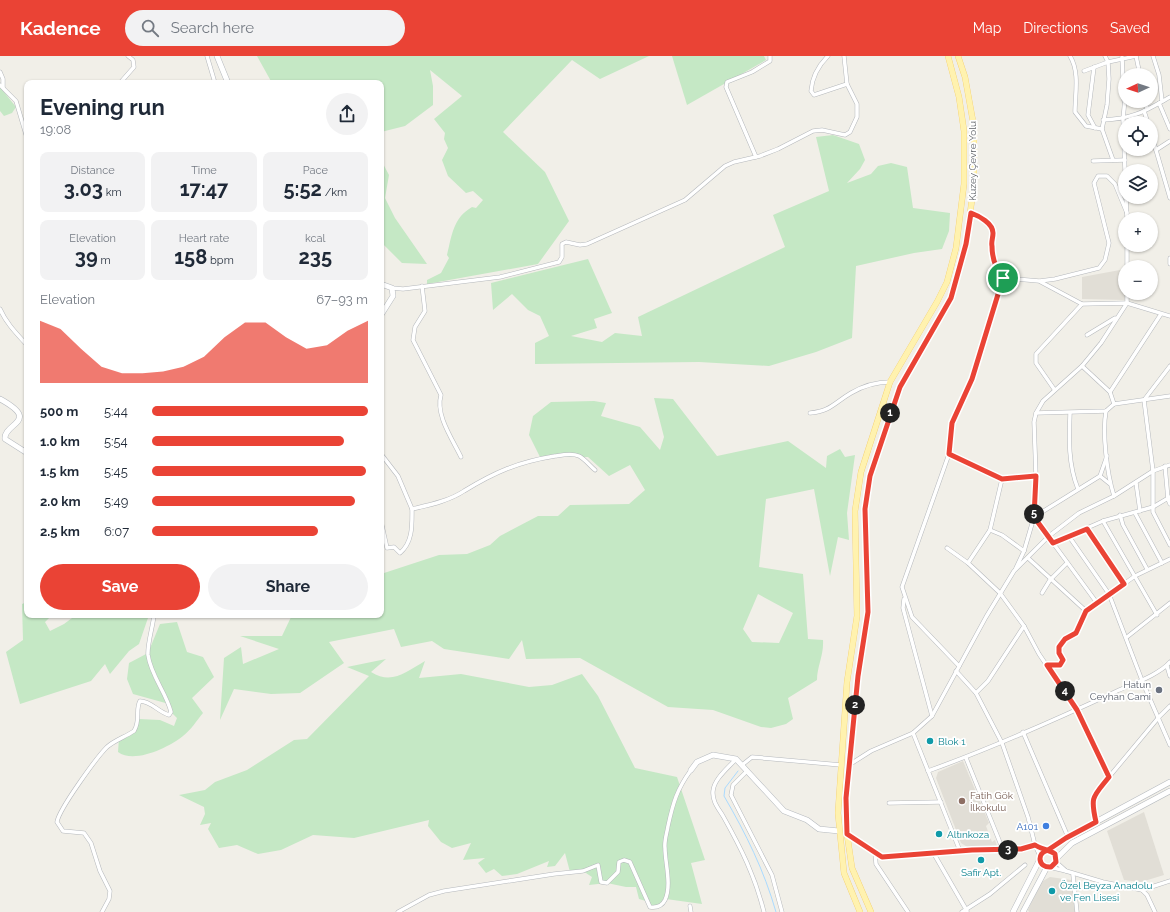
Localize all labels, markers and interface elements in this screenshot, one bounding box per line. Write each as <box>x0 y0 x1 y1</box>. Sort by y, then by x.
search box <box>125 10 405 46</box>
text: Kadence <box>20 17 101 39</box>
icon: search <box>139 17 161 39</box>
text: Search here <box>171 19 254 37</box>
text: Map <box>973 20 1001 36</box>
text: Directions <box>1023 20 1088 36</box>
text: Saved <box>1110 20 1150 36</box>
north arrow <box>1118 68 1158 108</box>
map controls <box>1118 68 1158 300</box>
button: share <box>326 93 368 135</box>
text: Evening run <box>40 94 165 120</box>
button: locate <box>1118 116 1158 156</box>
street label: Kuzey Çevre Yolu <box>967 121 978 201</box>
text: 19:08 <box>40 122 71 137</box>
text: Distance <box>71 164 115 177</box>
text: Time <box>191 164 217 177</box>
text: Pace <box>303 164 328 177</box>
button: layers <box>1118 164 1158 204</box>
text: 3.03 <box>64 177 103 201</box>
text: 17:47 <box>180 177 228 201</box>
text: 5:52 <box>283 177 322 201</box>
text: km <box>103 186 122 199</box>
text: /km <box>322 186 347 199</box>
button: + <box>1118 212 1158 252</box>
text: Elevation <box>69 232 116 245</box>
text: Heart rate <box>179 232 229 245</box>
text: kcal <box>305 232 326 245</box>
text: 39 <box>75 245 98 269</box>
text: 158 <box>174 245 207 269</box>
text: 235 <box>299 245 332 269</box>
text: m <box>98 254 111 267</box>
text: bpm <box>207 254 234 267</box>
button: − <box>1118 260 1158 300</box>
pin <box>986 261 1020 295</box>
icon: arrive <box>992 267 1014 289</box>
text: Elevation <box>40 292 95 307</box>
text: 67–93 m <box>316 292 368 307</box>
pin: 1 <box>880 403 900 423</box>
text: 500 m <box>40 404 78 419</box>
text: 5:44 <box>104 404 128 419</box>
text: 1 <box>887 406 893 419</box>
text: 1.0 km <box>40 434 80 449</box>
text: 5:54 <box>104 434 128 449</box>
text: 1.5 km <box>40 464 79 479</box>
text: 5:45 <box>104 464 128 479</box>
text: 2.0 km <box>40 494 81 509</box>
text: 5:49 <box>104 494 128 509</box>
pin: 5 <box>1024 504 1044 524</box>
text: 5 <box>1031 507 1037 520</box>
text: 2.5 km <box>40 524 80 539</box>
text: 6:07 <box>104 524 129 539</box>
button: Save <box>40 564 200 610</box>
button: Share <box>208 564 368 610</box>
place label: Hatun Ceyhan Cami <box>1090 679 1151 702</box>
pin: 4 <box>1055 681 1075 701</box>
text: 4 <box>1062 684 1068 697</box>
marker: Hatun Ceyhan Cami <box>1154 685 1164 695</box>
pin: 2 <box>845 695 865 715</box>
text: 2 <box>852 698 858 711</box>
marker: Blok 1 <box>925 736 935 746</box>
place label: Blok 1 <box>938 736 966 747</box>
place label: Fatih Gök İlkokulu <box>970 790 1014 813</box>
marker: Fatih Gök İlkokulu <box>957 796 967 806</box>
place label: A101 <box>1017 821 1039 832</box>
marker: A101 <box>1041 821 1051 831</box>
marker: Altınkoza <box>934 829 944 839</box>
place label: Altınkoza <box>947 829 989 840</box>
pin: 3 <box>998 840 1018 860</box>
text: 3 <box>1005 843 1011 856</box>
marker: Safir Apt. <box>976 855 986 865</box>
place label: Safir Apt. <box>961 867 1001 878</box>
place label: Özel Beyza Anadolu ve Fen Lisesi <box>1060 880 1152 903</box>
marker: Özel Beyza Anadolu ve Fen Lisesi <box>1047 886 1057 896</box>

